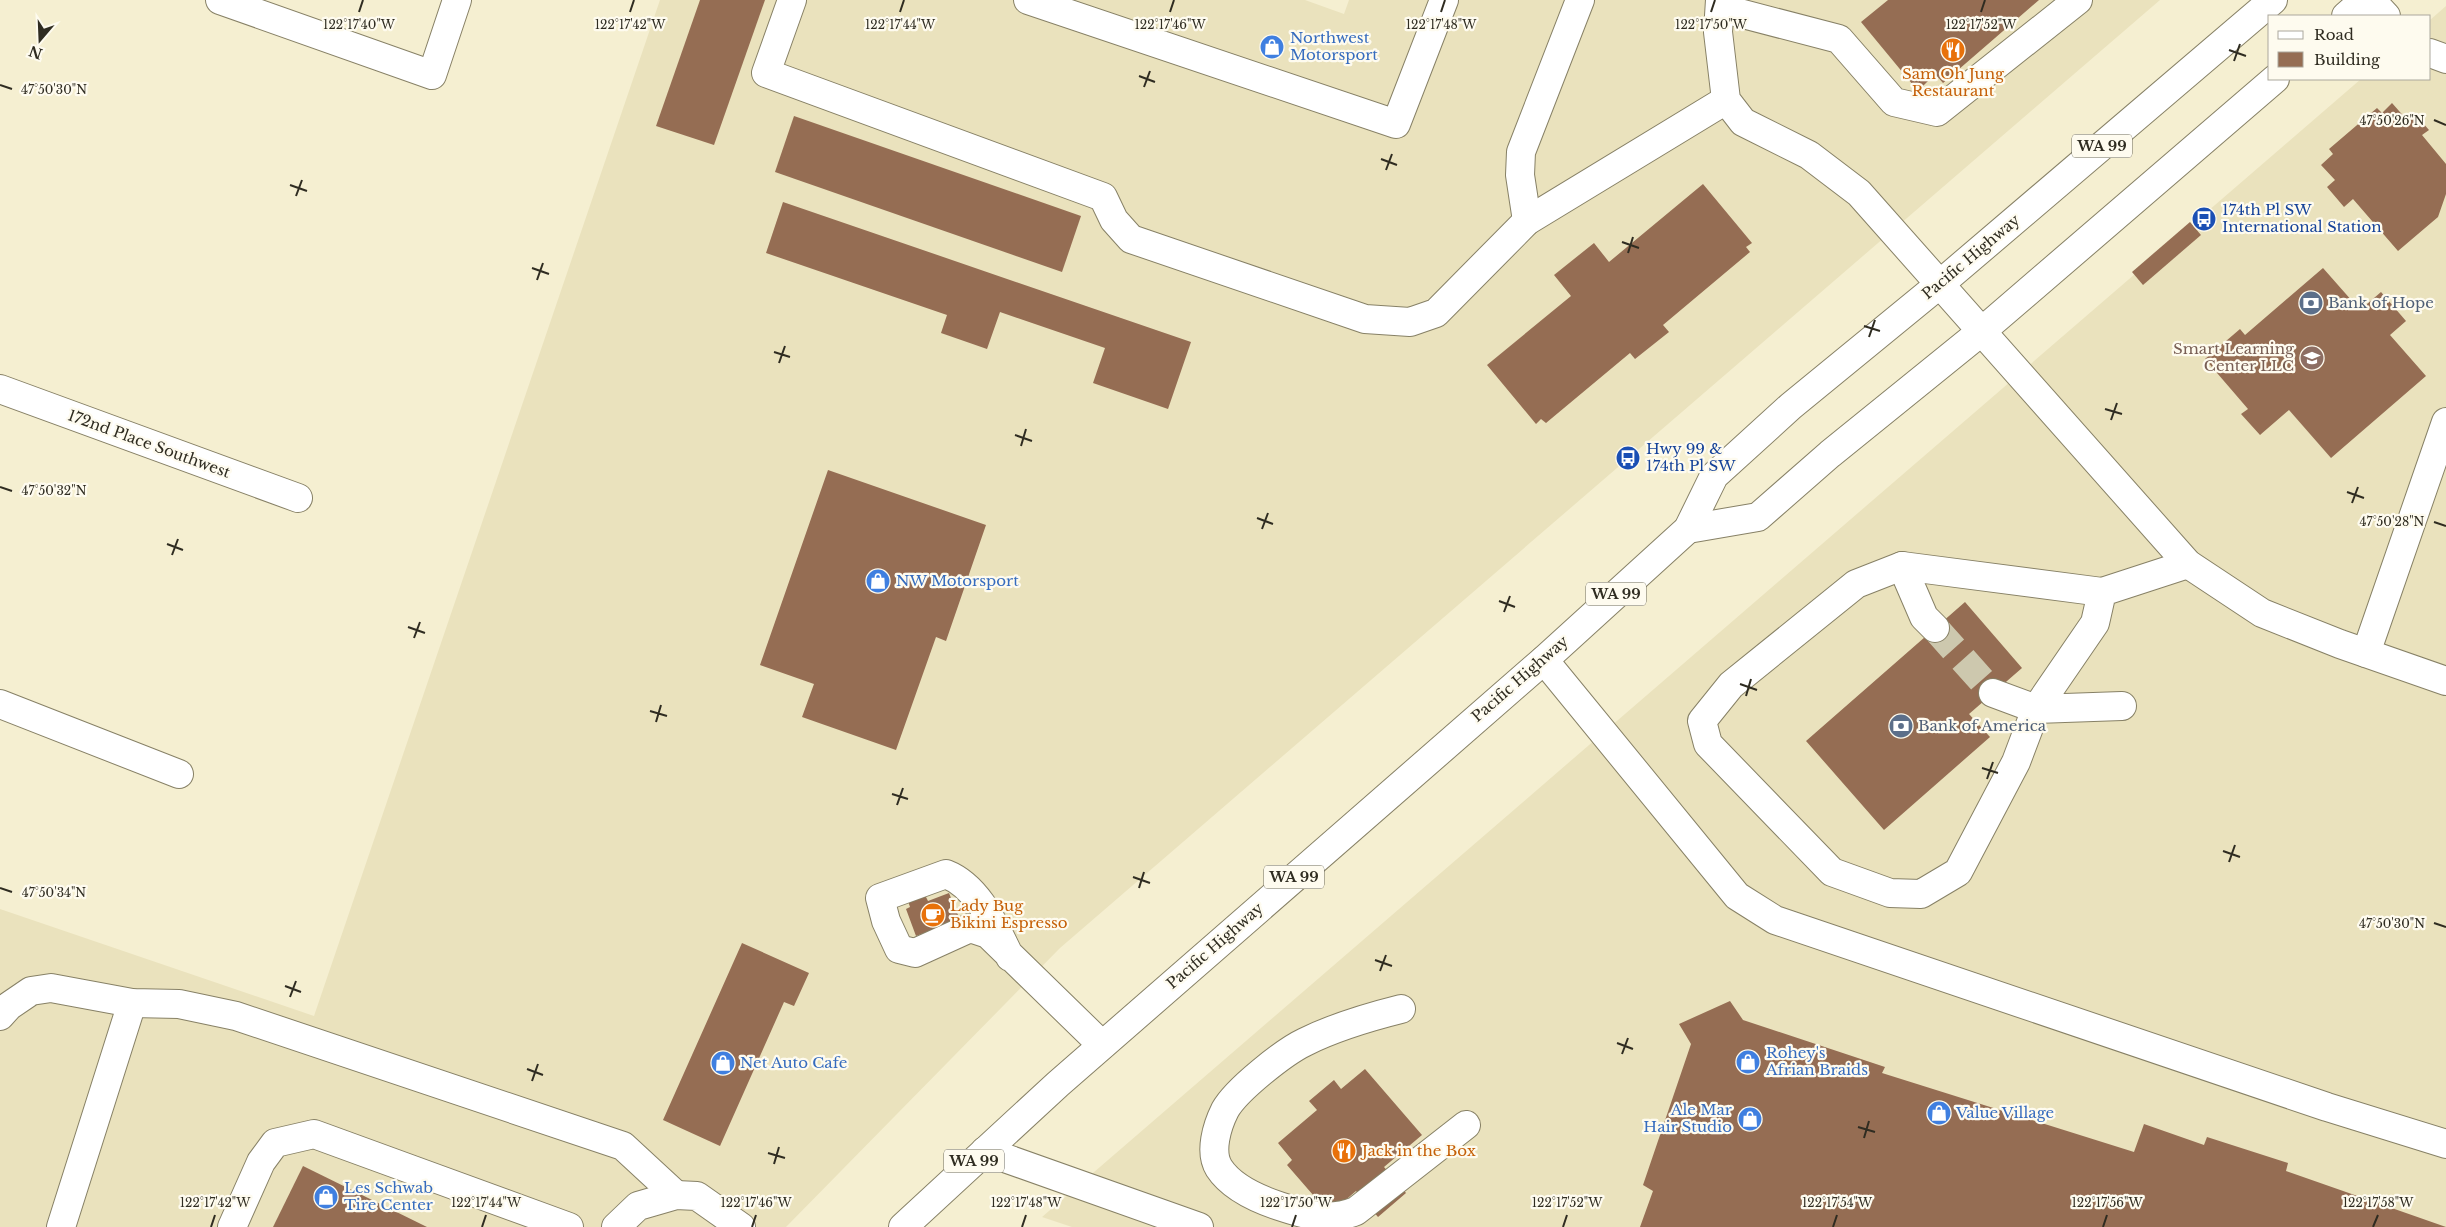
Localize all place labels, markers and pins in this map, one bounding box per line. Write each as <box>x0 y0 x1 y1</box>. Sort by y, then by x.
place label: Northwest Motorsport <box>1290 28 1378 64</box>
shop icon: Northwest Motorsport <box>1259 34 1285 60</box>
restaurant icon: Sam Oh Jung Restaurant <box>1940 37 1966 63</box>
place label: Sam Oh Jung Restaurant <box>1902 64 2005 100</box>
place label: 174th Pl SW International Station <box>2222 200 2382 236</box>
bus stop icon: 174th Pl SW International Station <box>2191 206 2217 232</box>
bank icon: Bank of Hope <box>2298 290 2324 316</box>
place label: Bank of Hope <box>2328 293 2434 312</box>
place label: Smart Learning Center LLC <box>2173 339 2295 375</box>
school or university icon: Smart Learning Center LLC <box>2299 345 2325 371</box>
place label: Hwy 99 & 174th Pl SW <box>1646 439 1736 475</box>
bus stop icon: Hwy 99 & 174th Pl SW <box>1615 445 1641 471</box>
shop icon: NW Motorsport <box>865 568 891 594</box>
place label: NW Motorsport <box>896 571 1019 590</box>
bank icon: Bank of America <box>1888 713 1914 739</box>
place label: Bank of America <box>1918 716 2047 735</box>
place label: Lady Bug Bikini Espresso <box>950 896 1068 932</box>
cafe icon: Lady Bug Bikini Espresso <box>920 902 946 928</box>
place label: Rohey's Afrian Braids <box>1765 1043 1868 1079</box>
shop icon: Rohey's Afrian Braids <box>1735 1049 1761 1075</box>
shop icon: Net Auto Cafe <box>710 1050 736 1076</box>
place label: Net Auto Cafe <box>740 1053 847 1072</box>
place label: Ale Mar Hair Studio <box>1643 1100 1733 1136</box>
shop icon: Value Village <box>1926 1100 1952 1126</box>
place label: Value Village <box>1955 1103 2054 1122</box>
shop icon: Ale Mar Hair Studio <box>1737 1106 1763 1132</box>
restaurant icon: Jack in the Box <box>1331 1138 1357 1164</box>
place label: Jack in the Box <box>1360 1141 1476 1160</box>
place label: Les Schwab Tire Center <box>344 1178 434 1214</box>
shop icon: Les Schwab Tire Center <box>313 1184 339 1210</box>

